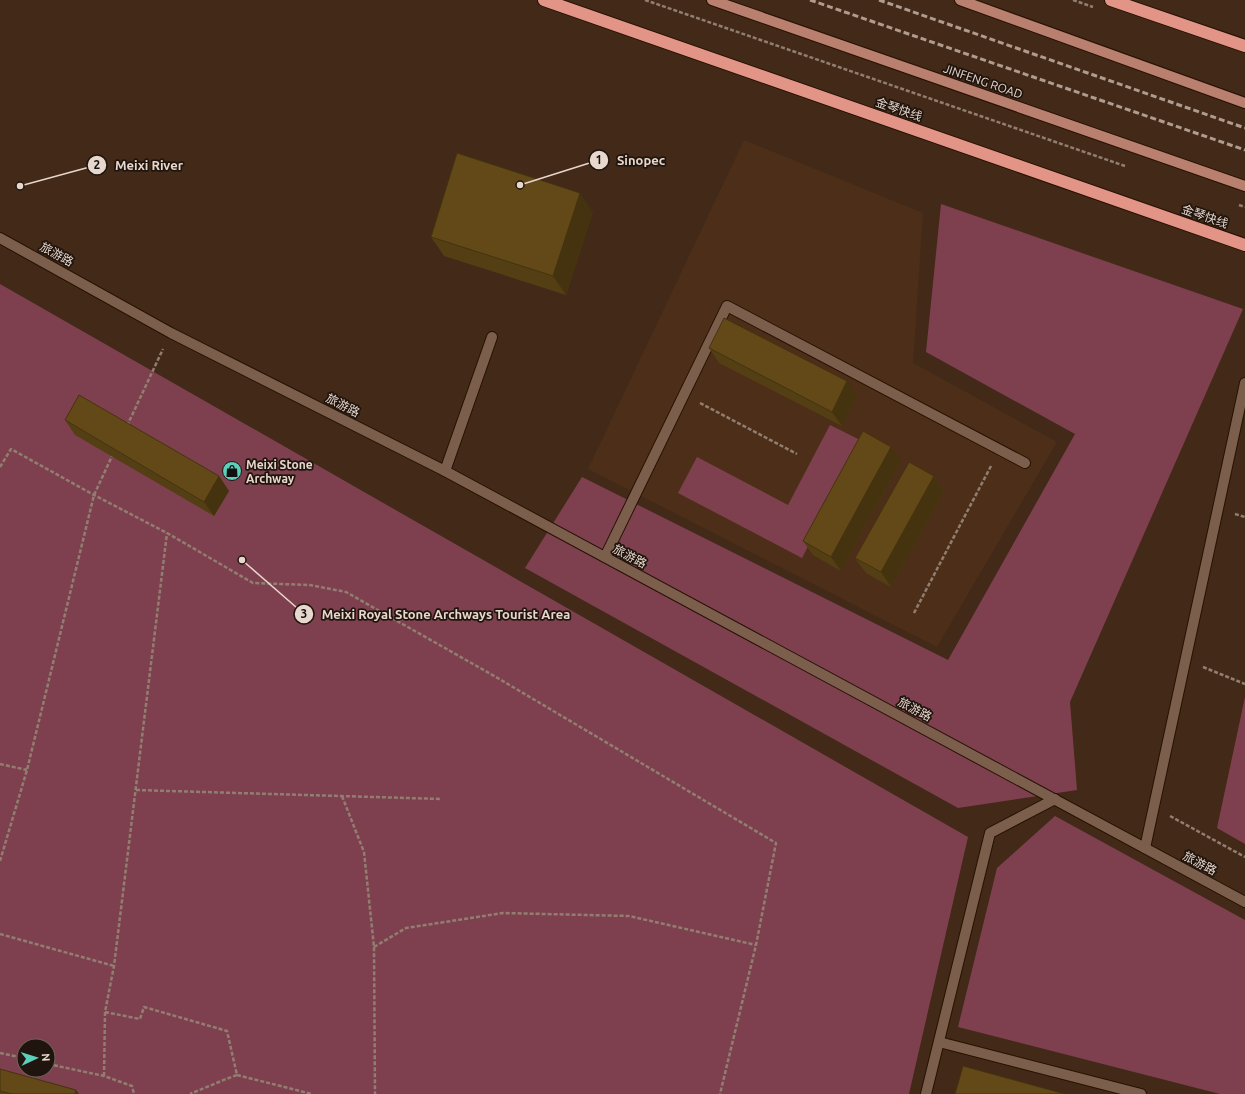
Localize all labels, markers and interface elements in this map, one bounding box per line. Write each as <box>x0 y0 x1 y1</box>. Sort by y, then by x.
street label: JINFENG ROAD <box>942 61 1024 101</box>
street label: 金琴快线 <box>874 95 924 123</box>
callout: Sinopec <box>589 148 673 173</box>
callout: Meixi River <box>87 153 191 178</box>
text: 1 <box>596 153 602 166</box>
text: Sinopec <box>617 153 666 167</box>
text: 2 <box>94 158 101 171</box>
text: Meixi River <box>115 158 184 172</box>
street label: 金琴快线 <box>1180 202 1230 230</box>
street label: 旅游路 <box>38 240 76 268</box>
street label: 旅游路 <box>324 391 362 419</box>
place label: Meixi Stone Archway <box>246 458 313 485</box>
shop icon: Meixi Stone Archway <box>221 460 243 482</box>
street label: 旅游路 <box>611 542 649 570</box>
callout: Meixi Royal Stone Archways Tourist Area <box>294 602 578 627</box>
text: 3 <box>301 607 307 620</box>
text: Meixi Royal Stone Archways Tourist Area <box>322 607 570 621</box>
street label: 旅游路 <box>896 695 934 723</box>
street label: 旅游路 <box>1181 849 1219 877</box>
north arrow <box>16 1038 56 1078</box>
text: N <box>40 1053 52 1062</box>

